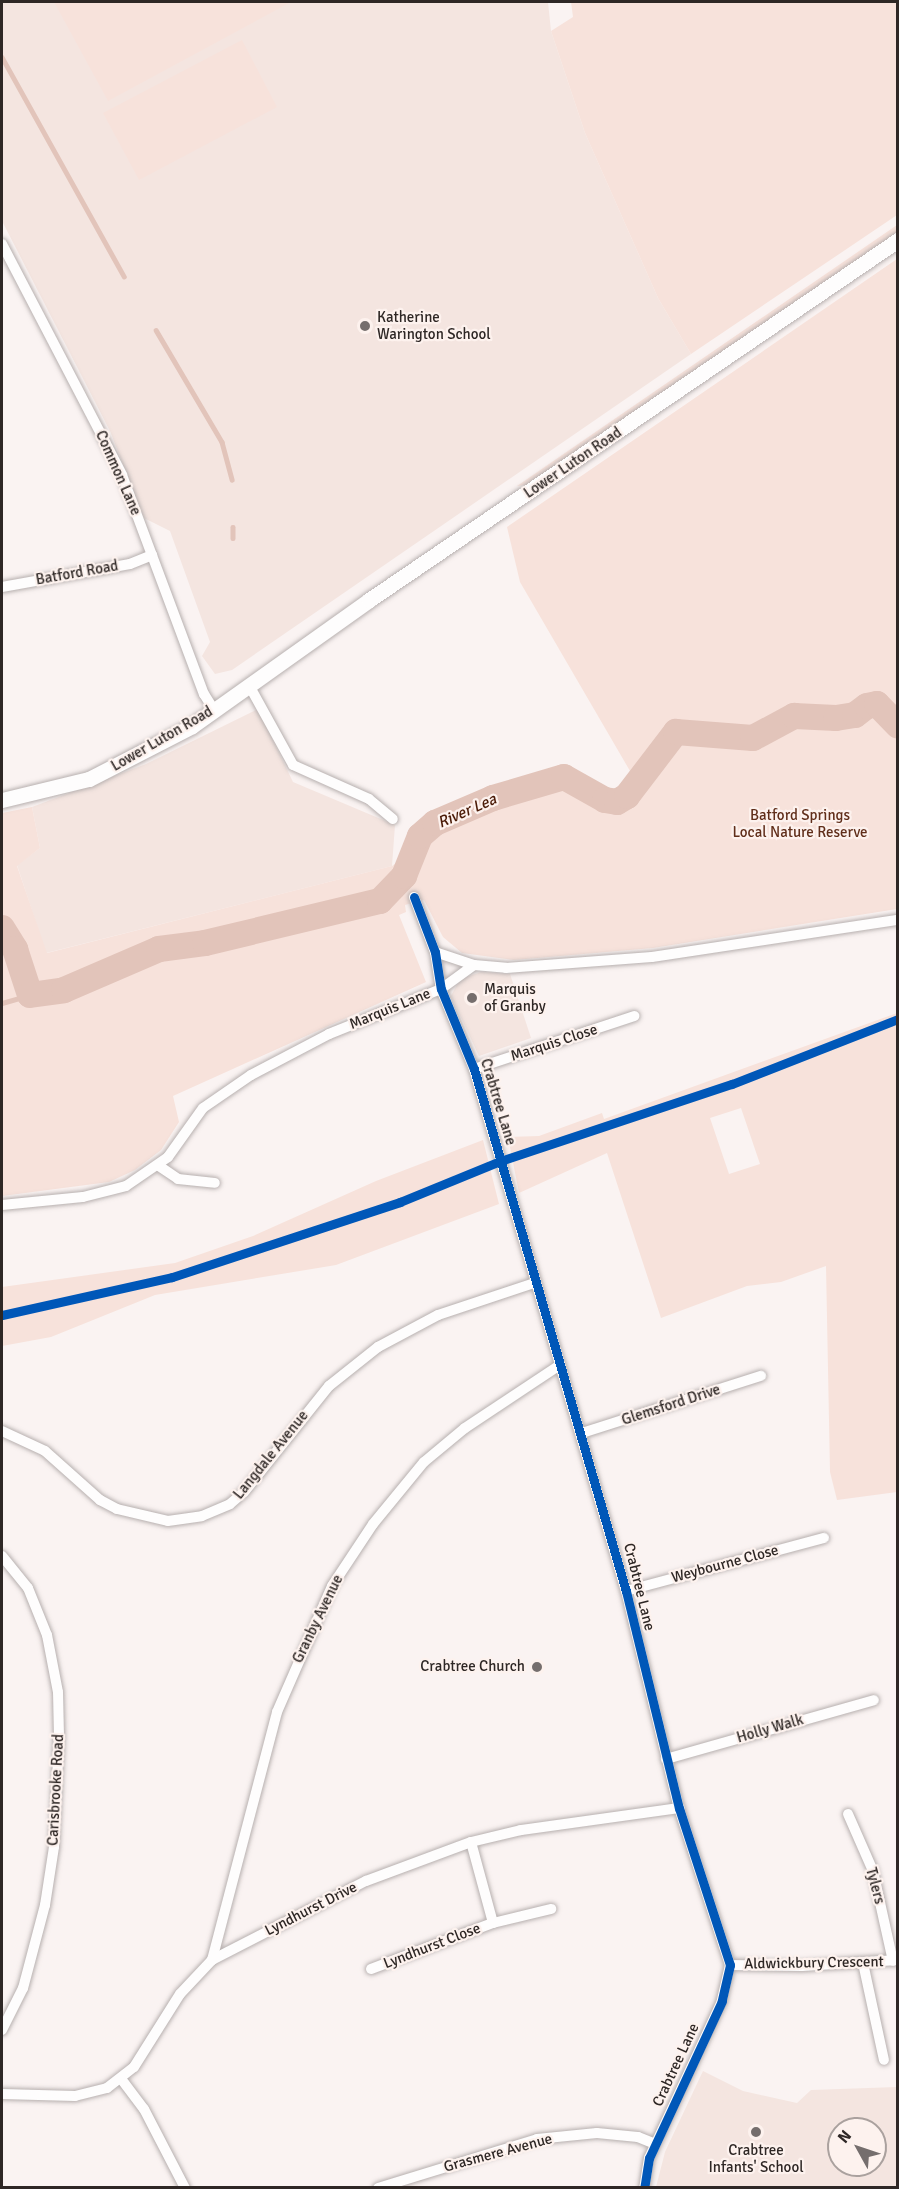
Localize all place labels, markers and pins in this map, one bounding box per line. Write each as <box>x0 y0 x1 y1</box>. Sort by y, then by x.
place label: Katherine Warington School <box>377 308 491 343</box>
marker: Katherine Warington School <box>358 319 372 333</box>
place label: Marquis of Granby <box>484 980 546 1015</box>
marker: Marquis of Granby <box>465 991 479 1005</box>
place label: Crabtree Church <box>420 1658 525 1676</box>
marker: Crabtree Church <box>530 1660 544 1674</box>
marker: Crabtree Infants' School <box>749 2125 763 2139</box>
place label: Crabtree Infants' School <box>708 2141 804 2176</box>

